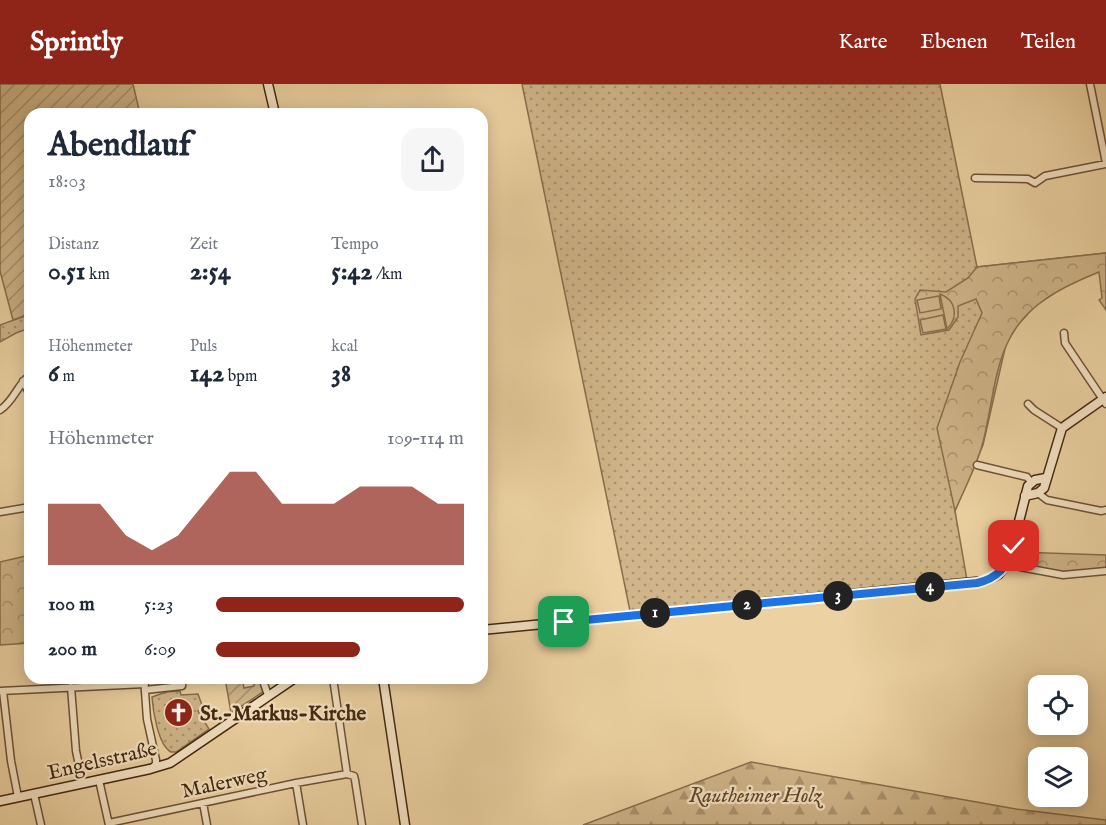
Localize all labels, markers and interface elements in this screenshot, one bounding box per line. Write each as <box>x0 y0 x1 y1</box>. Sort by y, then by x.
text: Sprintly <box>30 25 123 60</box>
text: Karte <box>839 29 887 56</box>
text: Ebenen <box>920 29 988 56</box>
text: Teilen <box>1021 29 1076 56</box>
text: Abendlauf <box>48 125 191 167</box>
button: share <box>401 128 464 191</box>
text: 18:03 <box>48 169 86 194</box>
text: Distanz <box>48 235 99 255</box>
text: Zeit <box>190 235 218 255</box>
text: Tempo <box>331 235 379 255</box>
text: 0.51 <box>48 255 85 288</box>
text: 2:54 <box>190 255 231 288</box>
text: 5:42 <box>331 255 373 288</box>
text: km <box>85 265 110 285</box>
text: /km <box>373 265 402 285</box>
text: Höhenmeter <box>48 337 133 357</box>
text: Puls <box>190 337 217 357</box>
text: kcal <box>331 337 358 357</box>
text: 6 <box>48 357 59 390</box>
text: 142 <box>190 357 224 390</box>
text: 38 <box>331 357 351 390</box>
text: m <box>59 367 75 387</box>
text: bpm <box>224 367 257 387</box>
text: Höhenmeter <box>48 426 154 451</box>
text: 109–114 m <box>387 426 464 451</box>
pin <box>988 520 1039 571</box>
icon: check <box>997 529 1030 562</box>
pin: 4 <box>915 572 945 602</box>
text: 4 <box>926 577 934 597</box>
pin: 3 <box>823 581 853 611</box>
text: 3 <box>835 586 841 606</box>
pin: 2 <box>732 590 762 620</box>
text: 100 m <box>48 592 95 617</box>
text: 5:23 <box>144 592 173 617</box>
text: 2 <box>743 595 751 615</box>
pin <box>538 596 589 647</box>
pin: 1 <box>640 598 670 628</box>
text: 1 <box>652 603 658 623</box>
icon: arrive <box>547 605 580 638</box>
text: 200 m <box>48 637 97 662</box>
text: 6:09 <box>144 637 176 662</box>
map controls <box>1028 675 1088 807</box>
button: locate <box>1028 675 1088 735</box>
church icon: St.-Markus-Kirche <box>163 697 195 729</box>
place label: St.-Markus-Kirche <box>200 701 367 728</box>
street label: Engelsstraße <box>45 736 160 787</box>
button: layers <box>1028 747 1088 807</box>
street label: Malerweg <box>179 761 270 806</box>
park label: Rautheimer Holz <box>689 783 823 810</box>

